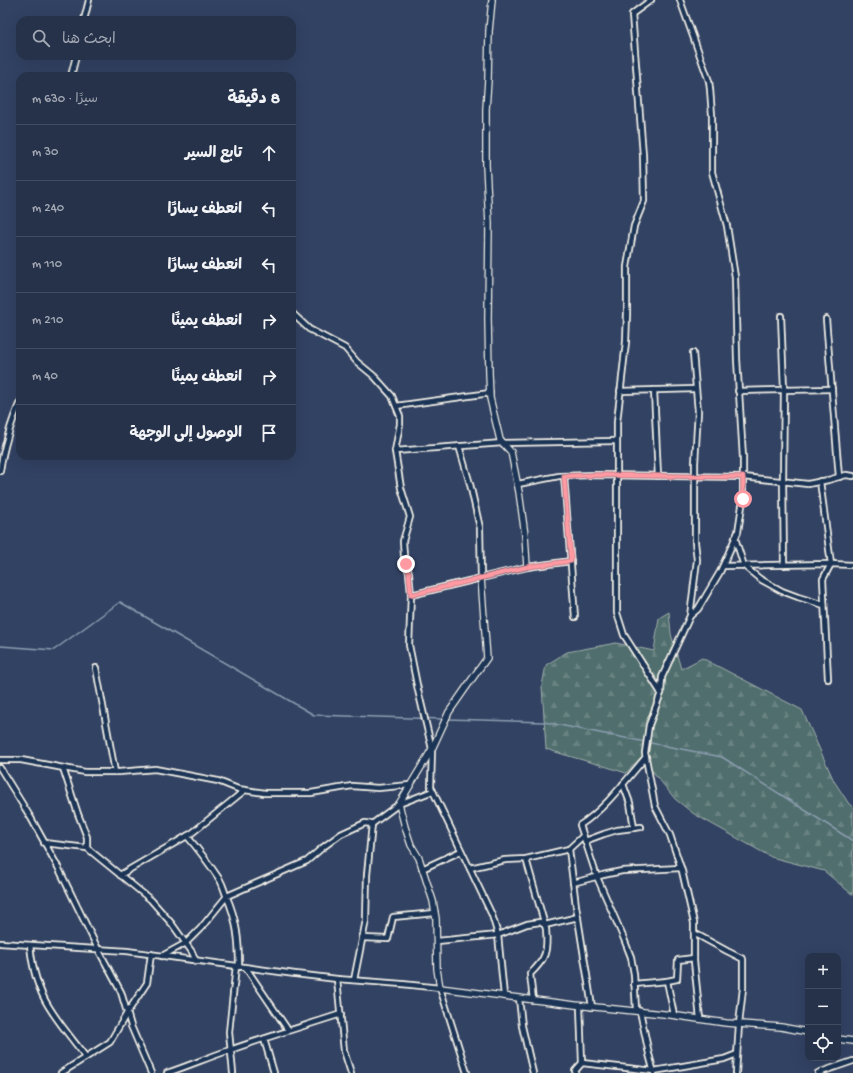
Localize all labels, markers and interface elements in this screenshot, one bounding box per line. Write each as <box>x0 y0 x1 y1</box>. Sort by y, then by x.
search box <box>16 16 296 60</box>
icon: search <box>30 27 52 49</box>
text: ابحث هنا <box>62 31 116 49</box>
text: 8 دقيقة <box>227 90 280 110</box>
text: سيرًا · 630 m <box>32 92 98 107</box>
icon: ahead <box>258 142 280 164</box>
text: 30 m <box>32 145 58 160</box>
text: تابع السير <box>185 145 242 163</box>
icon: left <box>258 198 280 220</box>
text: 240 m <box>32 201 64 216</box>
text: انعطف يسارًا <box>168 201 242 219</box>
icon: left <box>258 254 280 276</box>
text: 110 m <box>32 257 62 272</box>
text: انعطف يسارًا <box>168 257 242 275</box>
icon: right <box>258 310 280 332</box>
text: 210 m <box>32 313 63 328</box>
text: انعطف يمينًا <box>171 313 242 331</box>
icon: right <box>258 366 280 388</box>
text: 40 m <box>32 369 58 384</box>
text: انعطف يمينًا <box>171 369 242 387</box>
icon: arrive <box>258 422 280 444</box>
text: الوصول إلى الوجهة <box>129 425 242 443</box>
route start <box>734 490 752 508</box>
route end <box>397 555 415 573</box>
map controls <box>805 953 841 1061</box>
button: + <box>805 953 841 989</box>
button: − <box>805 989 841 1025</box>
button: locate <box>805 1025 841 1061</box>

